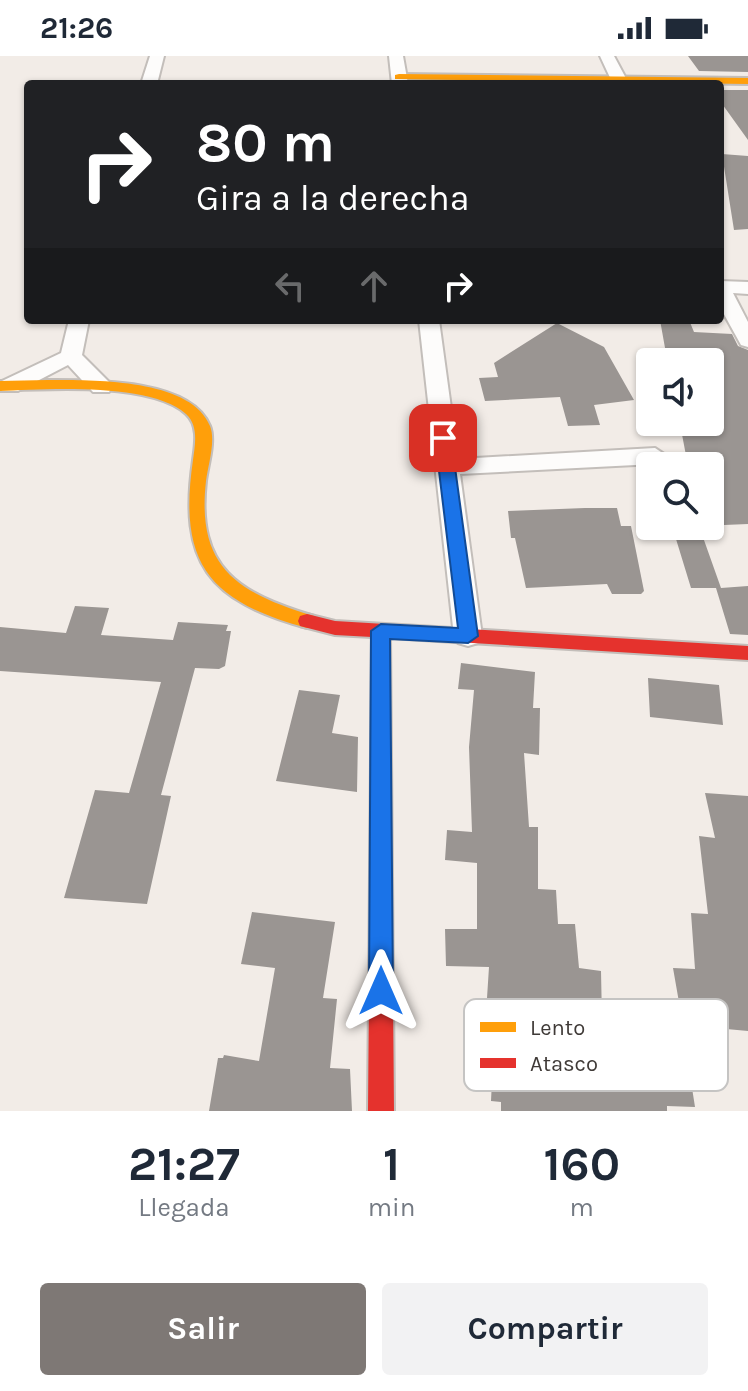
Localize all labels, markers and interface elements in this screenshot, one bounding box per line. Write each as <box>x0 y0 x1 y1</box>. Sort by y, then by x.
text: 21:26 <box>40 10 113 46</box>
text: 80 m <box>196 110 335 175</box>
icon: right <box>64 112 168 216</box>
text: Gira a la derecha <box>196 177 470 219</box>
icon: left <box>268 264 312 308</box>
icon: ahead <box>352 264 396 308</box>
icon: right <box>436 264 480 308</box>
map controls <box>636 348 724 540</box>
button: sound <box>636 348 724 436</box>
pin <box>409 404 477 472</box>
icon: arrive <box>421 416 465 460</box>
button: search <box>636 452 724 540</box>
position arrow <box>339 949 423 1033</box>
legend <box>464 999 728 1091</box>
text: Lento <box>530 1015 585 1041</box>
text: Atasco <box>530 1051 598 1077</box>
text: 21:27 <box>128 1136 240 1192</box>
text: 1 <box>383 1136 400 1192</box>
text: 160 <box>543 1136 620 1192</box>
text: Llegada <box>138 1192 230 1223</box>
text: min <box>368 1192 416 1223</box>
text: m <box>570 1192 594 1223</box>
button: Salir <box>40 1283 366 1375</box>
button: Compartir <box>382 1283 708 1375</box>

